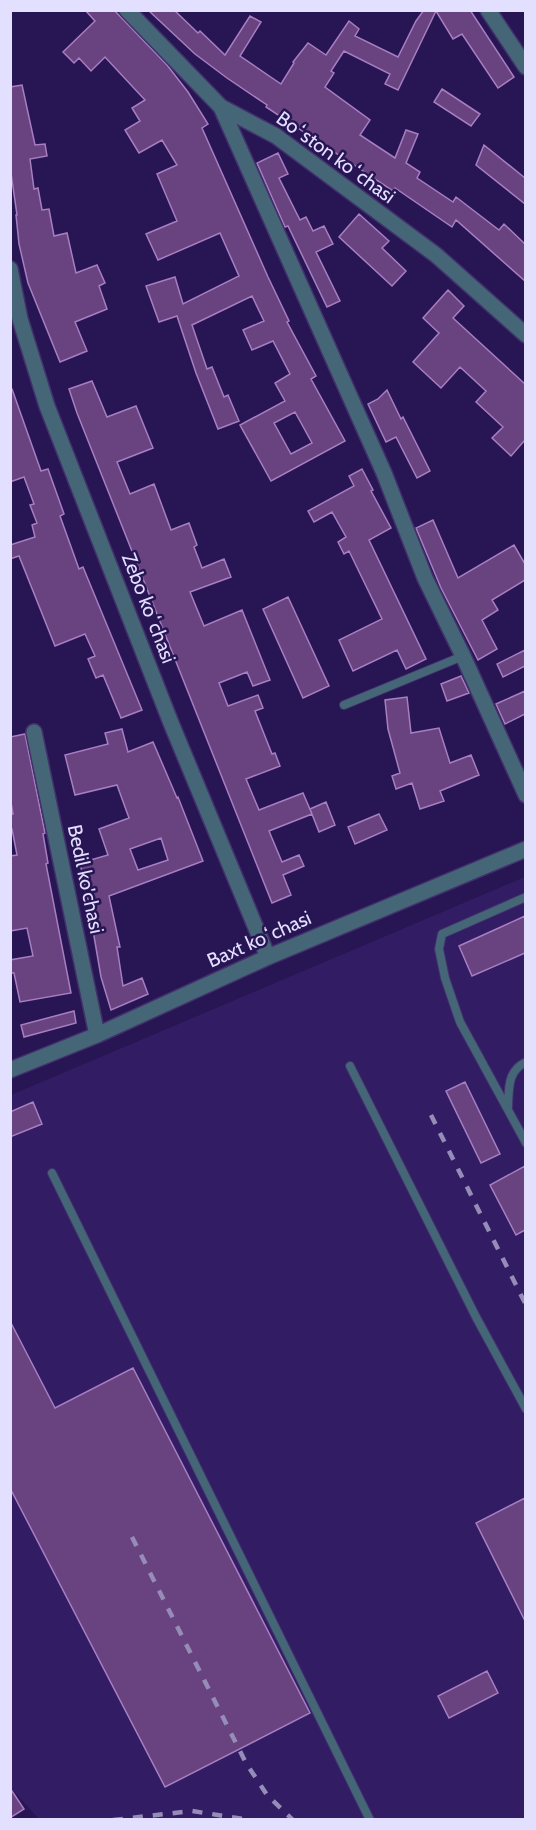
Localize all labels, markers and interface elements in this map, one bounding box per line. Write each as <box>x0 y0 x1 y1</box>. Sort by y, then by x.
street label: Boʻston koʻchasi <box>272 106 400 208</box>
street label: Zebo koʻchasi <box>117 549 181 667</box>
street label: Bedil ko'chasi <box>63 822 109 936</box>
street label: Baxt koʻchasi <box>203 905 315 973</box>

